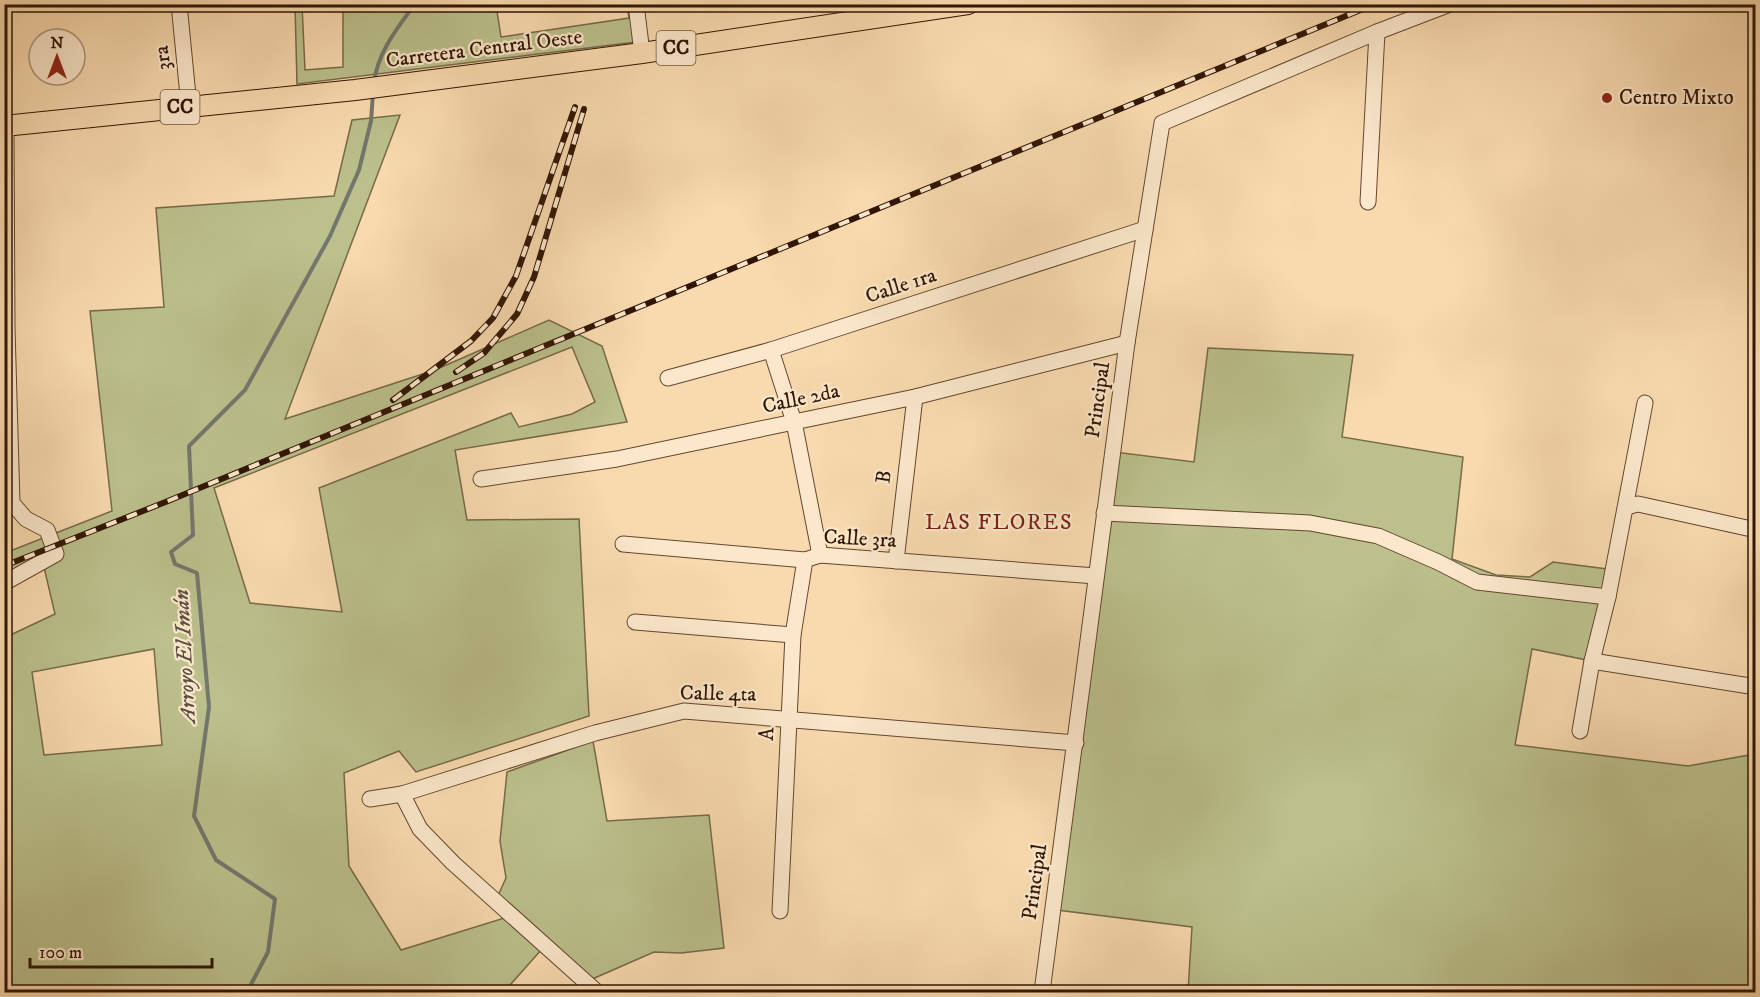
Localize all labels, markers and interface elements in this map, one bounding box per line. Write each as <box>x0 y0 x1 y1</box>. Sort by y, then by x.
street label: Carretera Central Oeste <box>384 24 584 74</box>
north arrow <box>27 27 87 87</box>
road number: CC <box>656 31 696 65</box>
text: N <box>50 33 64 53</box>
street label: 3ra <box>149 44 177 72</box>
place label: Centro Mixto <box>1619 85 1734 111</box>
road number: CC <box>160 90 200 124</box>
marker: Centro Mixto <box>1600 91 1614 105</box>
street label: Calle 1ra <box>862 262 940 310</box>
street label: Principal <box>1080 360 1116 440</box>
street label: Calle 2da <box>760 378 842 420</box>
street label: B <box>870 469 898 485</box>
district label: LAS FLORES <box>925 509 1073 536</box>
street label: Calle 3ra <box>823 524 897 554</box>
water label: Arroyo El Imán <box>168 588 202 727</box>
street label: Calle 4ta <box>680 680 756 708</box>
street label: A <box>754 726 780 741</box>
street label: Principal <box>1017 842 1053 922</box>
scale bar <box>30 931 212 969</box>
text: 100 m <box>39 942 82 964</box>

